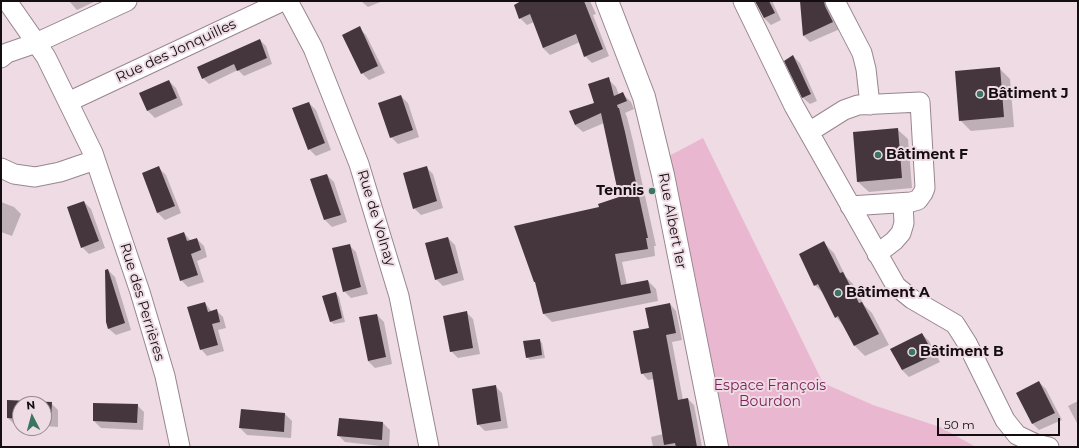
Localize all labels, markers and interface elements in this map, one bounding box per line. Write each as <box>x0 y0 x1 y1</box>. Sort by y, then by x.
street label: Rue des Jonquilles <box>113 16 239 86</box>
place label: Bâtiment J <box>988 86 1069 102</box>
marker: Bâtiment J <box>975 89 985 99</box>
place label: Bâtiment F <box>886 147 968 163</box>
marker: Bâtiment F <box>873 150 883 160</box>
street label: Rue de Volnay <box>353 168 399 268</box>
street label: Rue Albert 1er <box>654 171 690 271</box>
place label: Tennis <box>596 183 644 199</box>
marker: Tennis <box>647 186 657 196</box>
street label: Rue des Perrières <box>116 241 168 363</box>
place label: Bâtiment A <box>846 285 930 301</box>
marker: Bâtiment A <box>833 288 843 298</box>
place label: Bâtiment B <box>920 344 1004 360</box>
marker: Bâtiment B <box>907 347 917 357</box>
park label: Espace François Bourdon <box>714 378 826 410</box>
north arrow <box>12 396 52 436</box>
text: N <box>26 398 36 412</box>
scale bar <box>939 410 1062 436</box>
text: 50 m <box>944 417 975 432</box>

